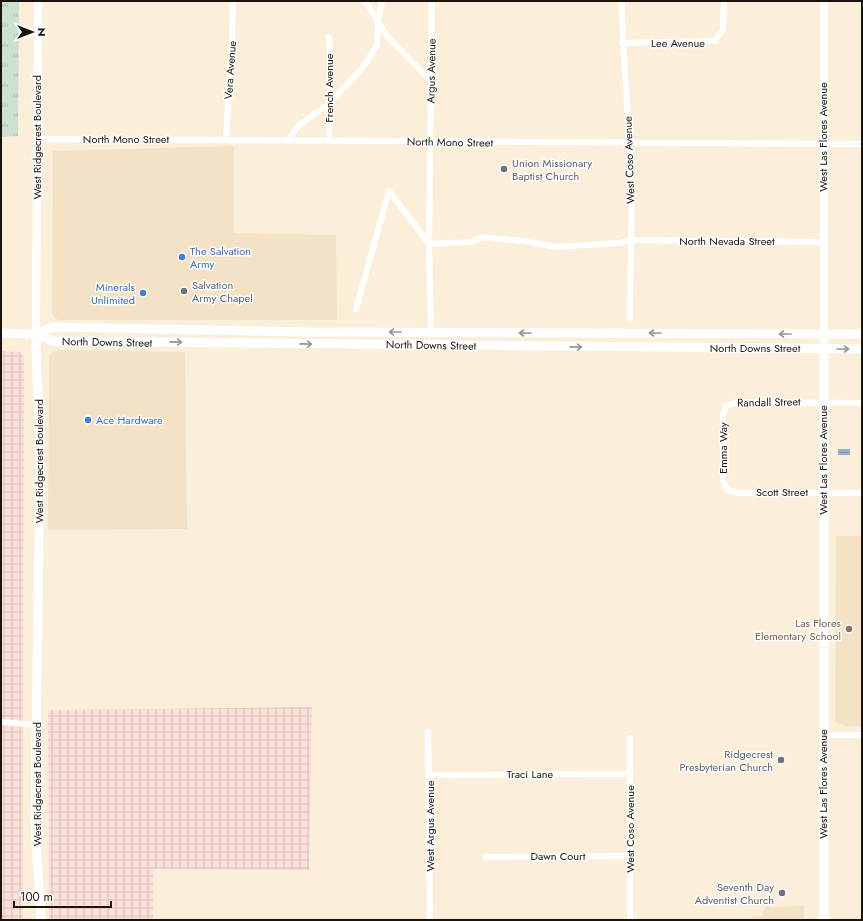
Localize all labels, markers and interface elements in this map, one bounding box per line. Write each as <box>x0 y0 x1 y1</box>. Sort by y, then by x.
north arrow <box>12 12 52 52</box>
text: N <box>34 28 50 36</box>
street label: Lee Avenue <box>651 35 705 51</box>
street label: Argus Avenue <box>422 38 440 104</box>
street label: Vera Avenue <box>220 40 240 100</box>
street label: French Avenue <box>321 53 337 122</box>
street label: West Ridgecrest Boulevard <box>29 75 45 199</box>
street label: West Las Flores Avenue <box>815 82 831 192</box>
street label: West Coso Avenue <box>619 116 639 204</box>
street label: North Mono Street <box>83 131 169 147</box>
street label: North Mono Street <box>407 133 494 151</box>
place label: Union Missionary Baptist Church <box>512 155 592 184</box>
marker: Union Missionary Baptist Church <box>499 164 509 174</box>
street label: North Nevada Street <box>679 233 775 249</box>
place label: The Salvation Army <box>190 243 251 272</box>
marker: The Salvation Army <box>177 252 187 262</box>
place label: Salvation Army Chapel <box>192 277 253 306</box>
place label: Minerals Unlimited <box>91 279 136 308</box>
marker: Salvation Army Chapel <box>179 286 189 296</box>
marker: Minerals Unlimited <box>138 288 148 298</box>
one-way arrow <box>389 328 402 336</box>
one-way arrow <box>519 329 532 337</box>
one-way arrow <box>649 329 662 337</box>
one-way arrow <box>779 330 792 338</box>
street label: North Downs Street <box>62 333 153 351</box>
street label: North Downs Street <box>386 336 477 354</box>
one-way arrow <box>169 338 182 346</box>
one-way arrow <box>299 340 312 348</box>
street label: North Downs Street <box>710 340 801 356</box>
one-way arrow <box>569 343 582 351</box>
one-way arrow <box>836 345 849 353</box>
street label: Randall Street <box>737 393 801 411</box>
street label: West Ridgecrest Boulevard <box>31 399 47 523</box>
street label: West Las Flores Avenue <box>815 405 831 515</box>
place label: Ace Hardware <box>96 412 163 428</box>
marker: Ace Hardware <box>83 415 93 425</box>
street label: Emma Way <box>715 422 731 474</box>
street label: Scott Street <box>756 484 808 500</box>
place label: Las Flores Elementary School <box>755 615 842 644</box>
marker: Las Flores Elementary School <box>844 624 854 634</box>
street label: West Ridgecrest Boulevard <box>29 722 45 846</box>
street label: West Las Flores Avenue <box>815 729 831 839</box>
place label: Ridgecrest Presbyterian Church <box>680 746 773 775</box>
marker: Ridgecrest Presbyterian Church <box>776 755 786 765</box>
street label: Traci Lane <box>507 766 554 782</box>
street label: West Argus Avenue <box>422 780 438 871</box>
street label: West Coso Avenue <box>622 785 638 873</box>
street label: Dawn Court <box>531 848 586 864</box>
place label: Seventh Day Adventist Church <box>695 879 774 908</box>
scale bar <box>14 883 111 909</box>
text: 100 m <box>20 888 53 906</box>
marker: Seventh Day Adventist Church <box>777 888 787 898</box>

